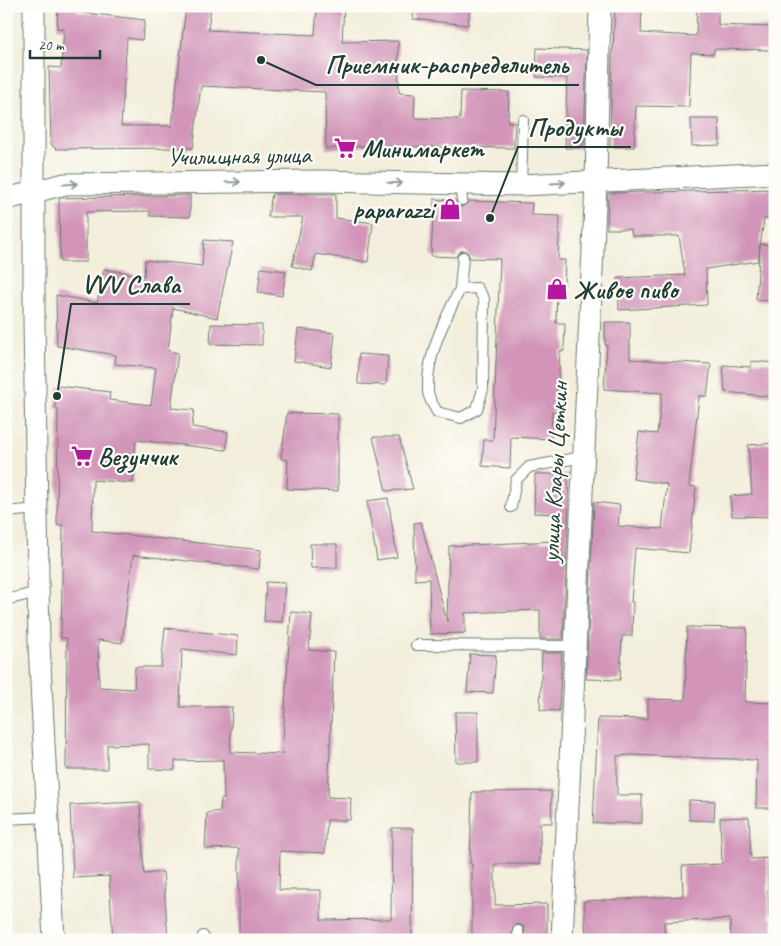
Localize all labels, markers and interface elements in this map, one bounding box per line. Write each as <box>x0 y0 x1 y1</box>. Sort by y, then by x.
scale bar <box>30 28 100 60</box>
text: 20 m <box>38 36 65 55</box>
callout: Приемник-распределитель <box>316 44 579 85</box>
text: Приемник-распределитель <box>326 48 571 81</box>
callout: Продукты <box>518 106 631 147</box>
text: Продукты <box>528 111 624 144</box>
place label: Минимаркет <box>362 133 486 165</box>
supermarket icon: Минимаркет <box>332 135 358 161</box>
street label: Училищная улица <box>167 139 313 173</box>
one-way arrow <box>224 177 241 187</box>
one-way arrow <box>387 179 403 188</box>
one-way arrow <box>549 179 565 188</box>
one-way arrow <box>62 180 78 189</box>
place label: paparazzi <box>354 194 437 226</box>
shop icon: paparazzi <box>437 196 463 222</box>
callout: VVV Слава <box>71 263 190 304</box>
text: VVV Слава <box>82 268 182 301</box>
place label: Живое пиво <box>574 274 680 306</box>
shop icon: Живое пиво <box>544 276 570 302</box>
street label: улица Клары Цеткин <box>534 379 576 565</box>
place label: Везунчик <box>98 441 180 473</box>
supermarket icon: Везунчик <box>69 443 95 469</box>

